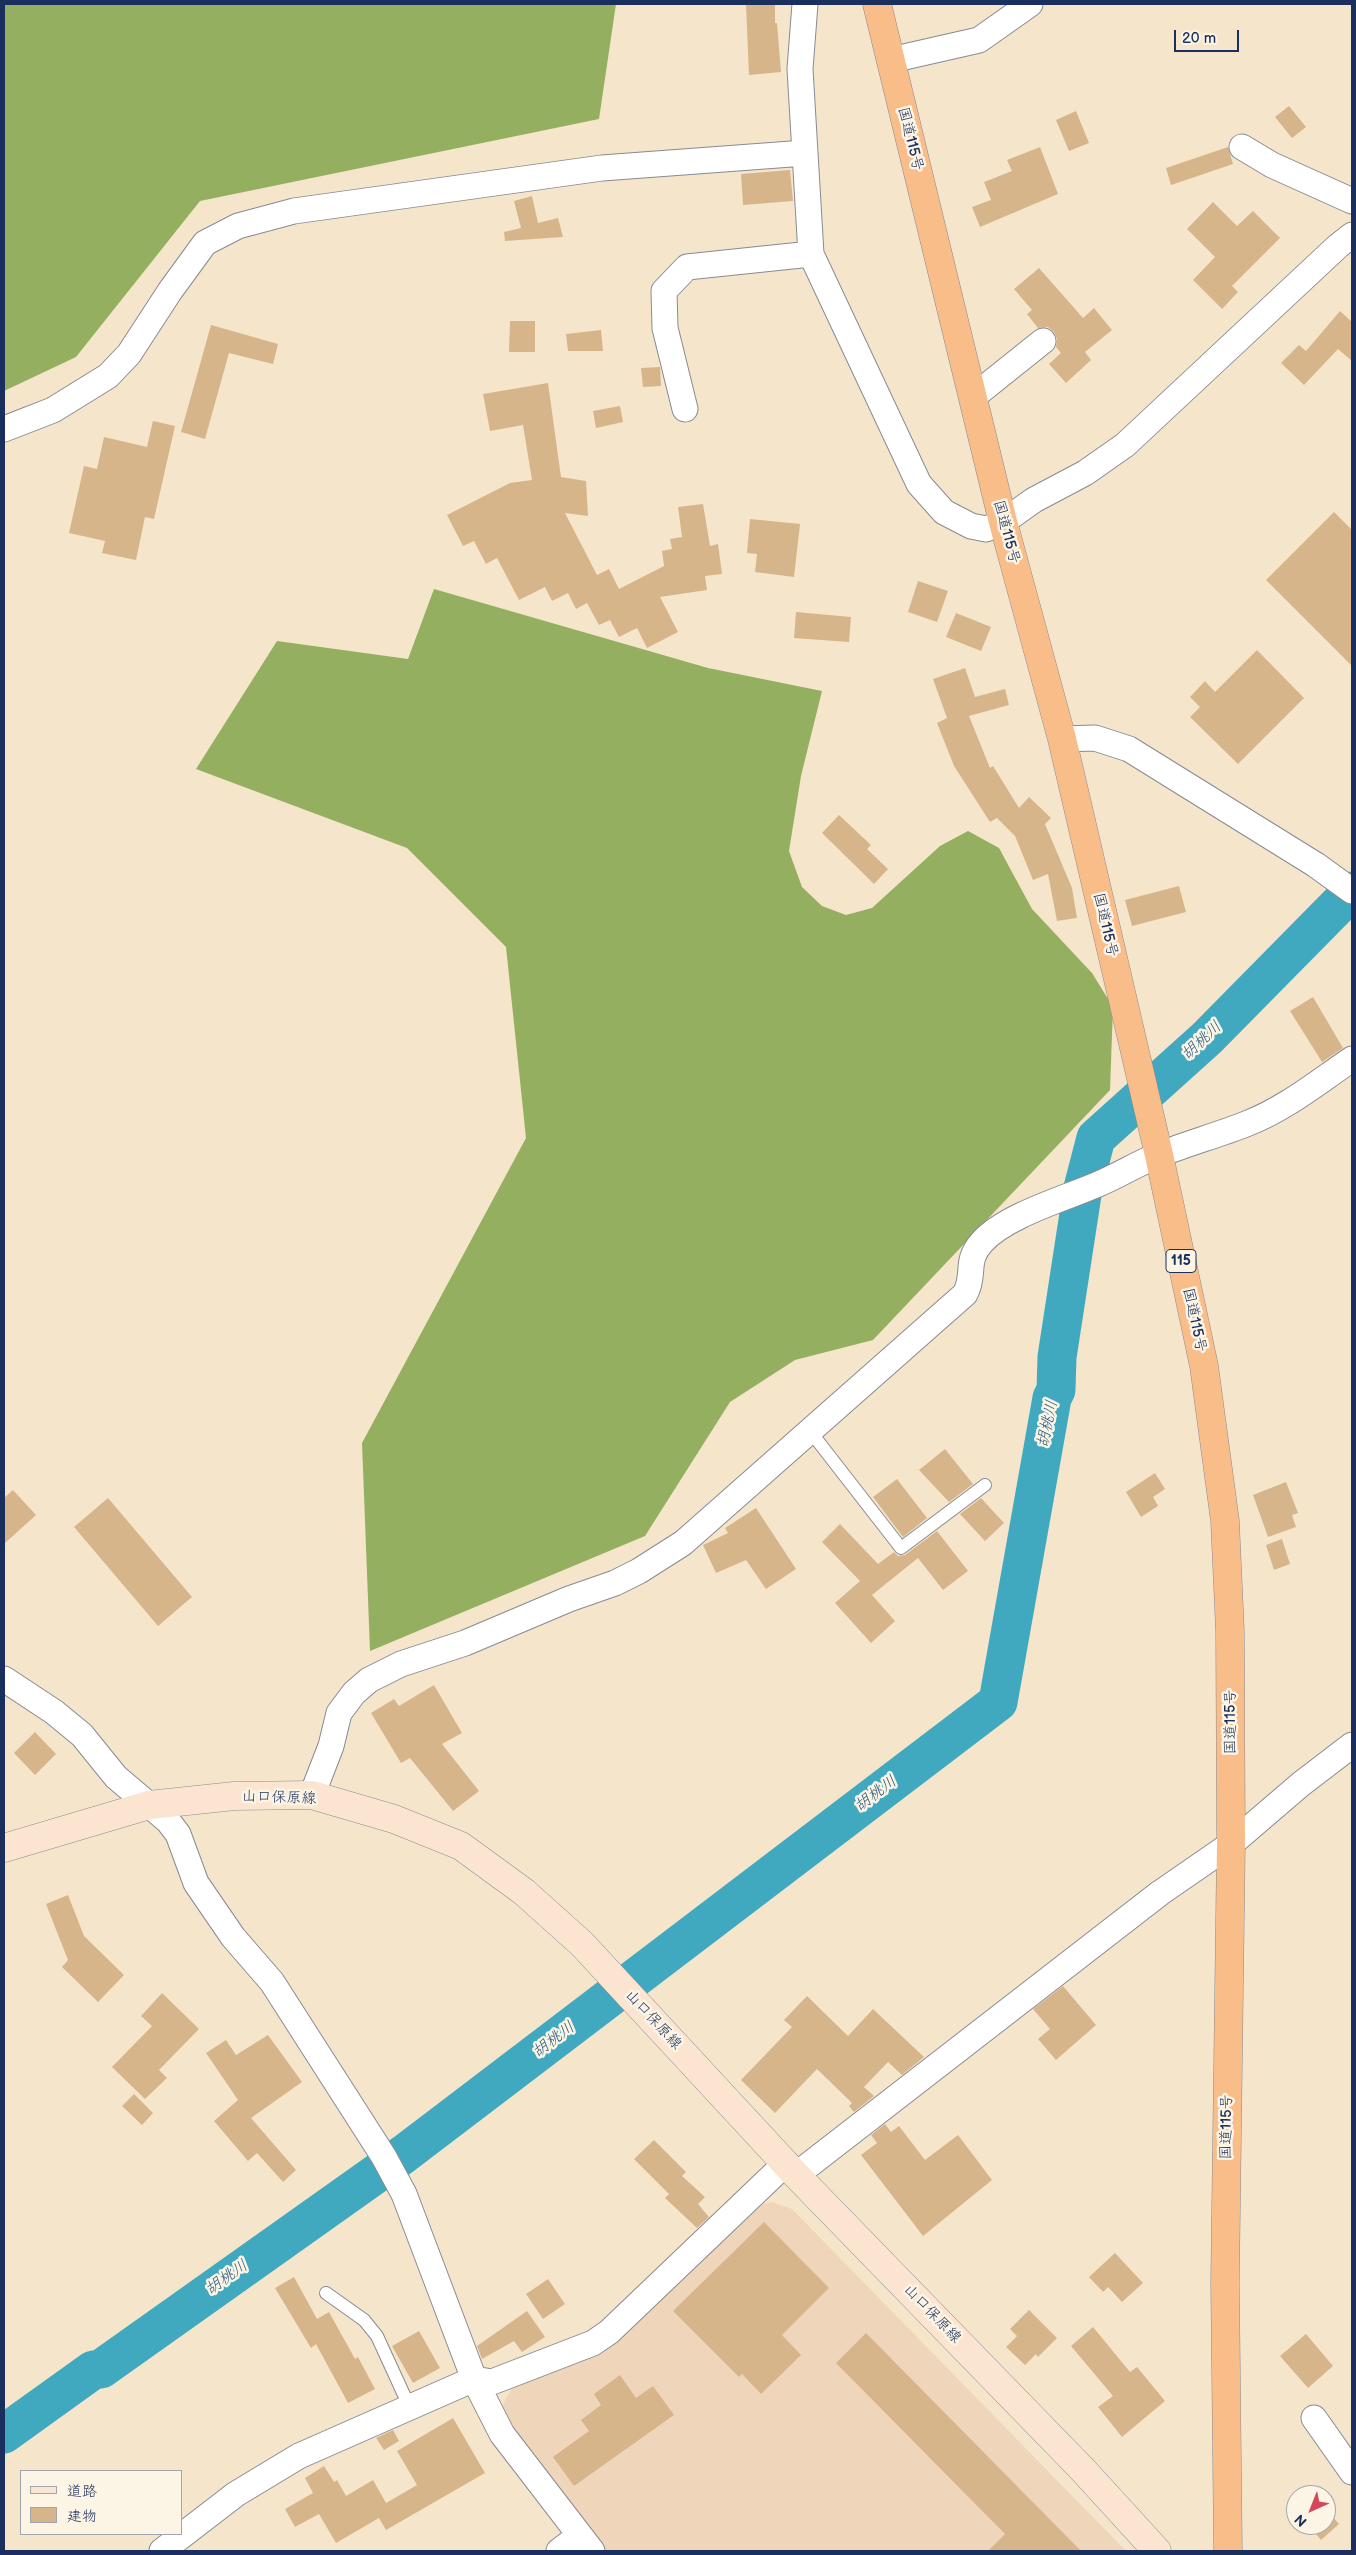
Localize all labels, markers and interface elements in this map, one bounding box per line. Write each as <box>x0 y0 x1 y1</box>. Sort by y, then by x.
scale bar <box>1176 20 1241 52</box>
text: 20 m <box>1182 29 1216 48</box>
street label: 国道115号 <box>893 105 927 173</box>
street label: 国道115号 <box>989 498 1023 566</box>
street label: 国道115号 <box>1089 891 1121 959</box>
water label: 胡桃川 <box>1178 1018 1226 1064</box>
road number: 115 <box>1166 1250 1196 1272</box>
street label: 国道115号 <box>1178 1286 1210 1354</box>
water label: 胡桃川 <box>1034 1399 1062 1449</box>
street label: 国道115号 <box>1222 1689 1240 1755</box>
water label: 胡桃川 <box>851 1772 901 1816</box>
street label: 山口保原線 <box>241 1788 317 1808</box>
street label: 山口保原線 <box>621 1986 685 2054</box>
water label: 胡桃川 <box>529 2018 579 2062</box>
street label: 国道115号 <box>1217 2094 1237 2160</box>
water label: 胡桃川 <box>202 2256 252 2300</box>
street label: 山口保原線 <box>899 2281 965 2347</box>
legend <box>20 2470 182 2535</box>
text: 道路 <box>67 2482 97 2501</box>
north arrow <box>1286 2485 1336 2535</box>
text: 建物 <box>67 2507 97 2526</box>
text: N <box>1291 2511 1311 2530</box>

